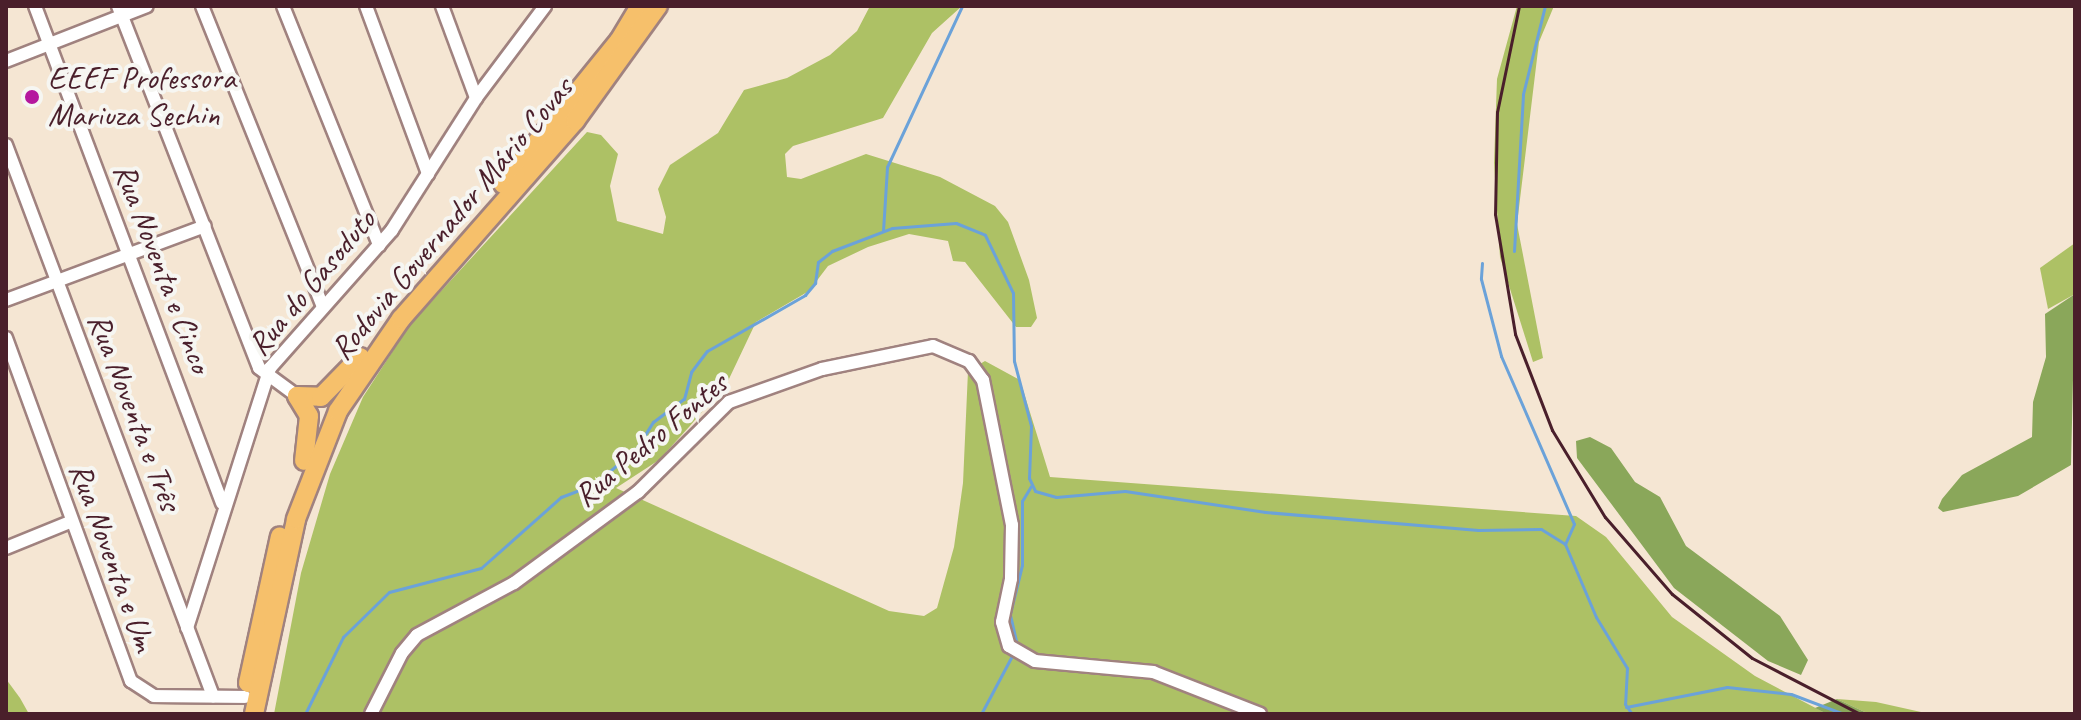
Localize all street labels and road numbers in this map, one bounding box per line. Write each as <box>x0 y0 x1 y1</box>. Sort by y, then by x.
street label: Rodovia Governador Mário Covas <box>323 71 581 367</box>
street label: Rua Noventa e Cinco <box>104 157 220 379</box>
street label: Rua do Gasoduto <box>240 202 384 364</box>
street label: Rua Noventa e Três <box>79 307 189 517</box>
street label: Rua Pedro Fontes <box>567 365 735 515</box>
street label: Rua Noventa e Um <box>60 457 164 657</box>

